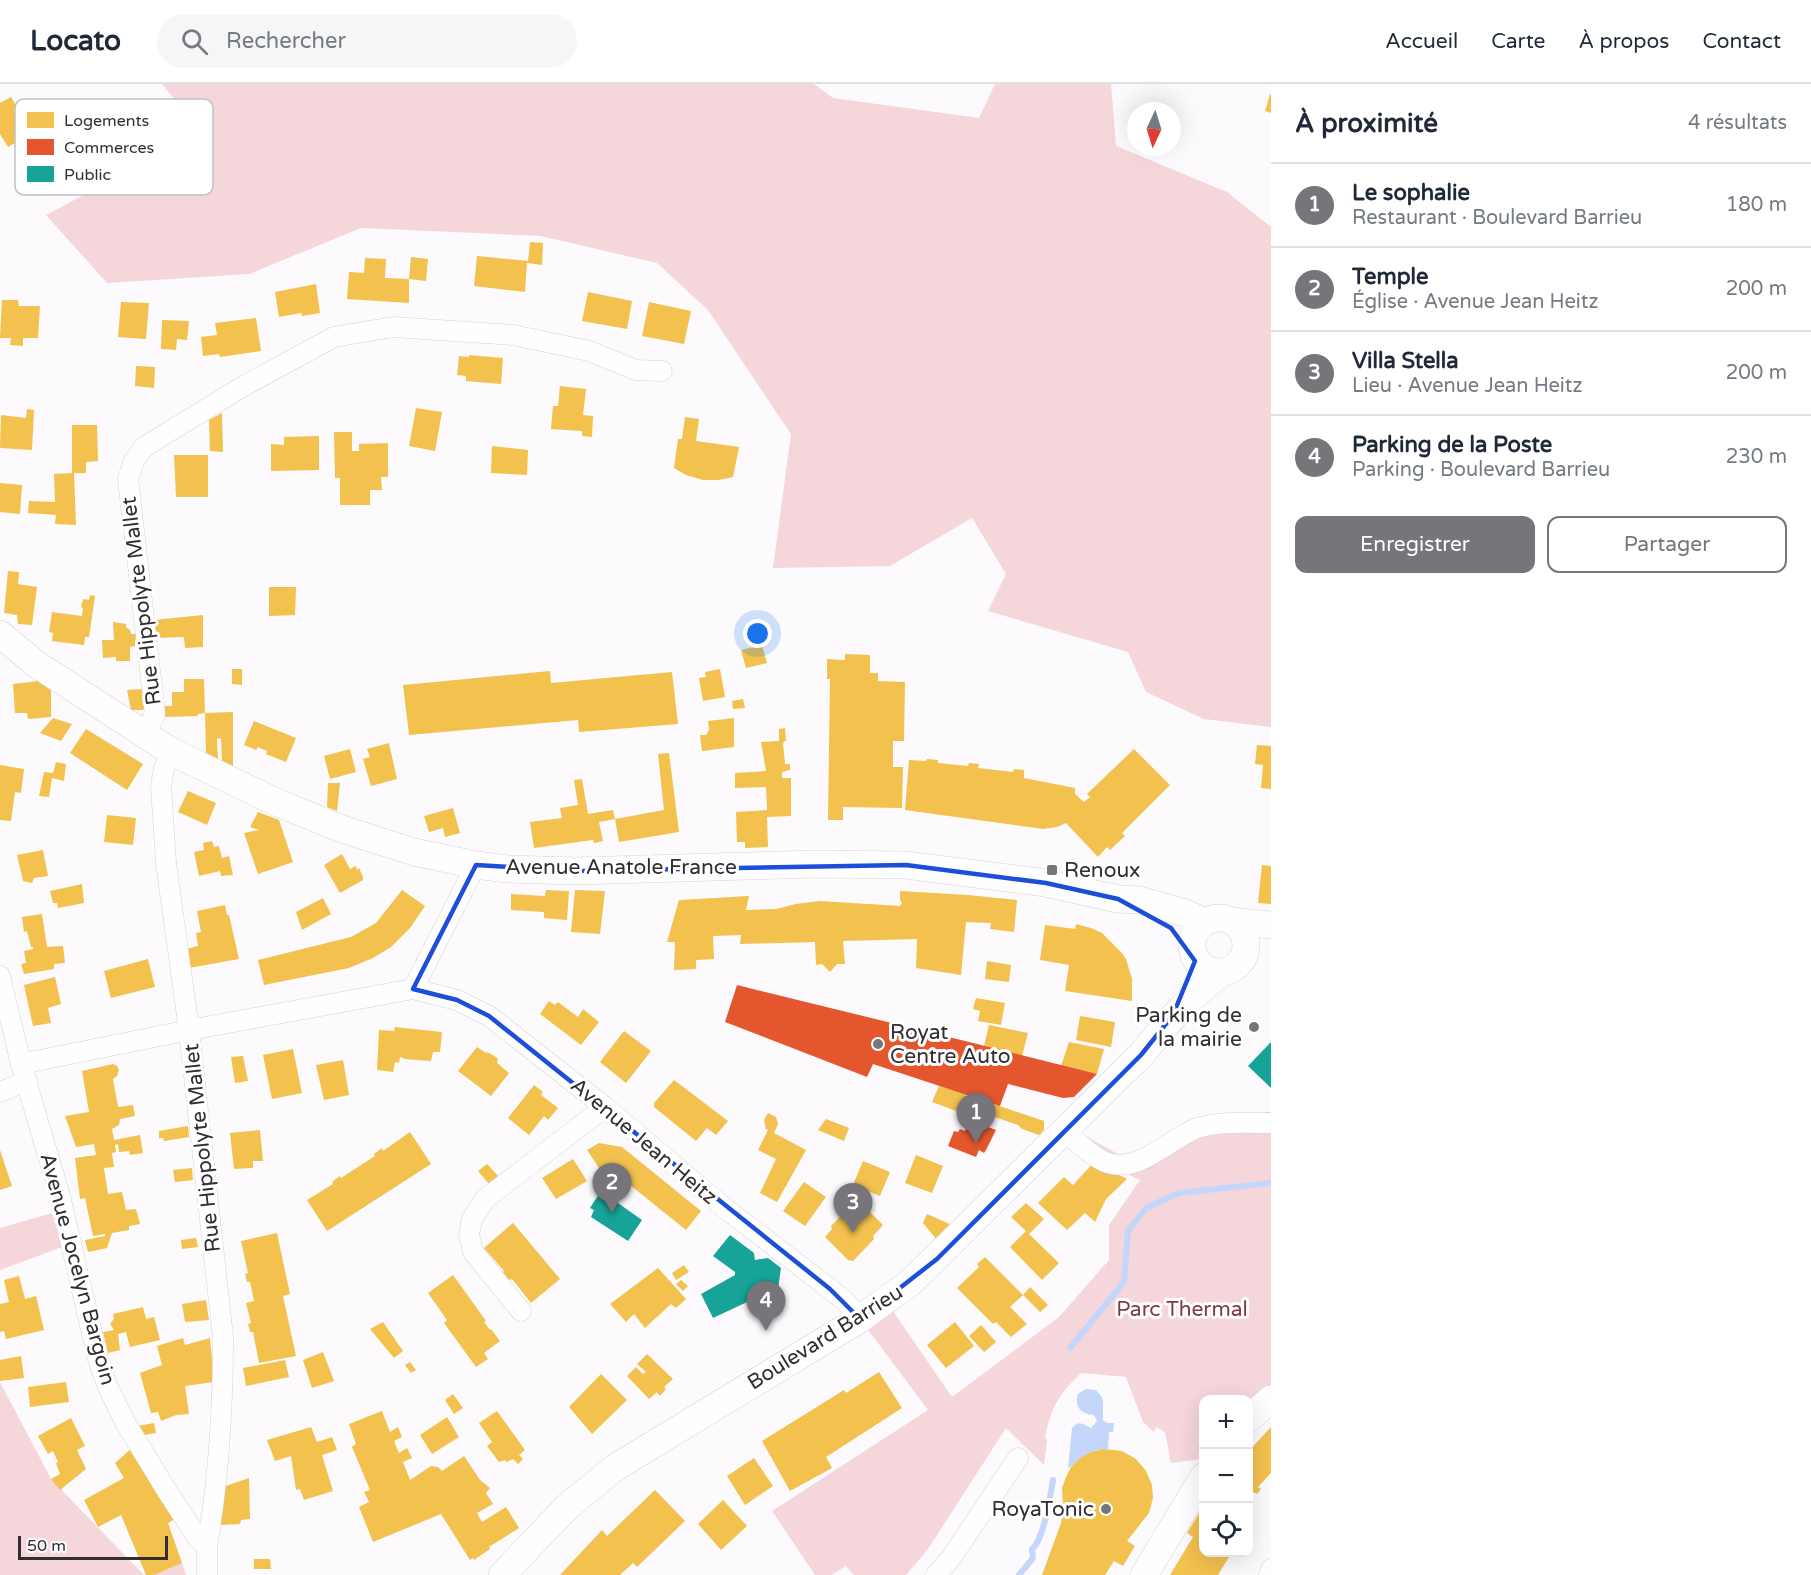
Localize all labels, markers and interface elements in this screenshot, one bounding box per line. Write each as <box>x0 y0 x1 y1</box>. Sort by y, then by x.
search box <box>157 14 577 68</box>
text: Locato <box>30 24 121 58</box>
icon: search <box>178 25 211 58</box>
text: Rechercher <box>226 28 346 54</box>
text: Accueil <box>1385 29 1458 54</box>
text: Carte <box>1491 29 1545 54</box>
text: À propos <box>1578 29 1669 54</box>
text: Contact <box>1702 29 1781 54</box>
legend <box>15 99 213 195</box>
north arrow <box>1127 102 1181 156</box>
text: À proximité <box>1295 108 1438 139</box>
text: Logements <box>64 111 149 131</box>
text: 4 résultats <box>1688 111 1787 135</box>
text: Commerces <box>64 138 154 158</box>
text: Public <box>64 165 111 185</box>
text: Le sophalie <box>1352 180 1470 206</box>
text: 1 <box>1308 193 1321 217</box>
text: 180 m <box>1726 193 1787 217</box>
text: Restaurant · Boulevard Barrieu <box>1352 206 1642 230</box>
text: Temple <box>1352 264 1428 290</box>
text: 2 <box>1308 277 1321 301</box>
text: 200 m <box>1726 277 1787 301</box>
text: Église · Avenue Jean Heitz <box>1352 290 1598 314</box>
text: Villa Stella <box>1352 348 1459 374</box>
text: 3 <box>1308 361 1321 385</box>
text: 200 m <box>1726 361 1787 385</box>
text: Lieu · Avenue Jean Heitz <box>1352 374 1582 398</box>
text: Parking de la Poste <box>1352 432 1552 458</box>
text: 4 <box>1308 445 1321 469</box>
text: 230 m <box>1726 445 1787 469</box>
text: Parking · Boulevard Barrieu <box>1352 458 1610 482</box>
street label: Rue Hippolyte Mallet <box>116 495 167 707</box>
button: Enregistrer <box>1295 516 1535 573</box>
button: Partager <box>1547 516 1787 573</box>
your location <box>743 619 772 648</box>
street label: Avenue Anatole France <box>505 855 737 880</box>
place label: Renoux <box>1064 858 1140 883</box>
marker: Renoux <box>1045 863 1059 877</box>
place label: Parking de la mairie <box>1135 1003 1242 1052</box>
place label: Royat Centre Auto <box>890 1020 1011 1069</box>
marker: Parking de la mairie <box>1247 1020 1261 1034</box>
marker: Royat Centre Auto <box>871 1037 885 1051</box>
street label: Rue Hippolyte Mallet <box>179 1042 226 1254</box>
street label: Avenue Jean Heitz <box>565 1073 722 1210</box>
pin: 1 <box>956 1094 996 1143</box>
street label: Avenue Jocelyn Bargoin <box>35 1150 121 1388</box>
pin: 2 <box>592 1164 632 1213</box>
pin: 3 <box>834 1184 872 1233</box>
street label: Boulevard Barrieu <box>743 1279 908 1395</box>
pin: 4 <box>746 1282 786 1331</box>
park label: Parc Thermal <box>1116 1297 1248 1322</box>
map controls <box>1199 1395 1253 1557</box>
button: + <box>1199 1395 1253 1449</box>
button: − <box>1199 1449 1253 1503</box>
place label: RoyaTonic <box>991 1497 1094 1522</box>
marker: RoyaTonic <box>1099 1502 1113 1516</box>
button: locate <box>1199 1503 1253 1557</box>
scale bar <box>18 1533 168 1560</box>
text: 50 m <box>27 1536 66 1556</box>

